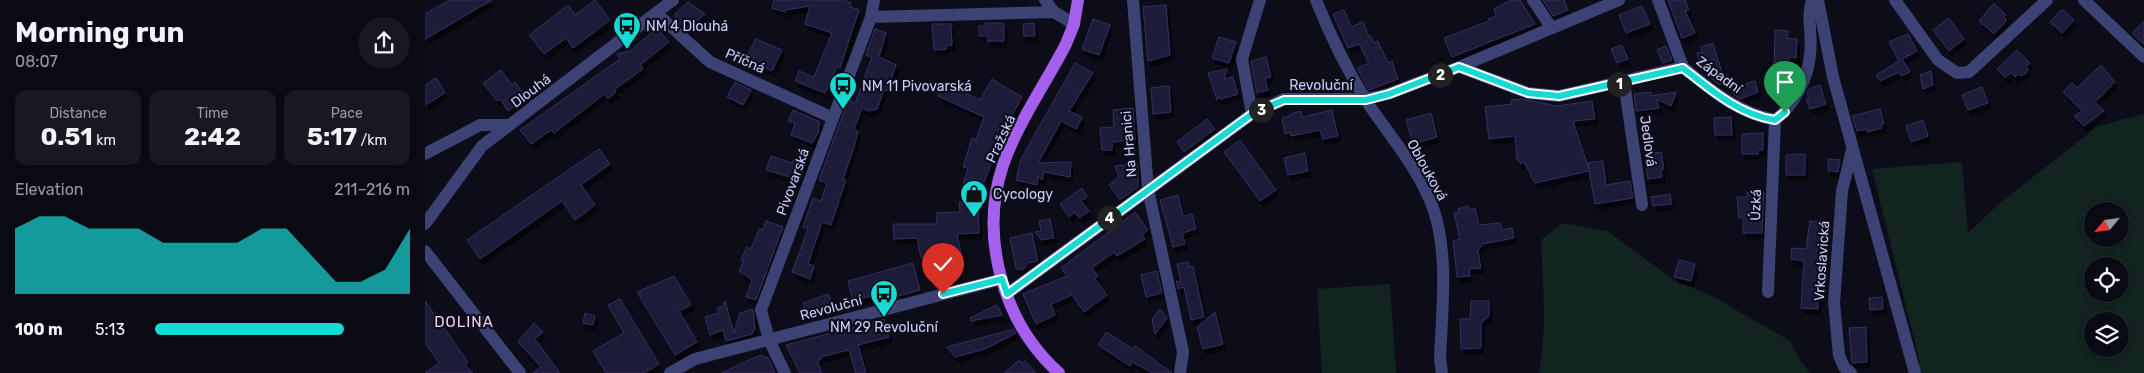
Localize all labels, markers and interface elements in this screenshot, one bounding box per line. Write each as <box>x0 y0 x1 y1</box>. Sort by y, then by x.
bus stop icon: NM 4 Dlouhá <box>612 11 642 50</box>
text: Morning run <box>15 16 184 49</box>
button: share <box>358 17 410 69</box>
place label: NM 4 Dlouhá <box>646 18 728 35</box>
street label: Příčná <box>723 45 767 77</box>
text: 08:07 <box>15 52 58 71</box>
street label: Západní <box>1693 53 1746 98</box>
pin <box>1764 61 1806 112</box>
pin: 2 <box>1427 62 1453 88</box>
text: 2 <box>1436 67 1445 84</box>
icon: arrive <box>1771 68 1799 96</box>
street label: Dlouhá <box>508 70 554 112</box>
bus stop icon: NM 11 Pivovarská <box>828 71 858 110</box>
pin: 1 <box>1607 72 1631 96</box>
text: 1 <box>1616 76 1623 93</box>
street label: Revoluční <box>1289 77 1353 94</box>
place label: NM 11 Pivovarská <box>862 78 972 95</box>
pin: 3 <box>1249 98 1273 122</box>
text: 3 <box>1257 102 1266 119</box>
text: Distance <box>49 105 107 122</box>
text: Time <box>197 105 228 122</box>
text: Pace <box>331 105 363 122</box>
street label: Na Hranici <box>1118 110 1140 178</box>
street label: Pražská <box>983 112 1019 166</box>
street label: Jedlová <box>1636 114 1660 168</box>
text: 0.51 <box>40 122 93 151</box>
text: 2:42 <box>184 122 241 151</box>
text: 5:17 <box>307 122 357 151</box>
text: km <box>93 132 116 149</box>
text: /km <box>357 132 387 149</box>
street label: Oblouková <box>1403 136 1451 204</box>
street label: Pivovarská <box>773 146 813 218</box>
shop icon: Cycology <box>959 179 989 218</box>
text: Elevation <box>15 180 84 199</box>
text: 211–216 m <box>334 180 410 199</box>
place label: Cycology <box>993 186 1053 203</box>
street label: Úzká <box>1746 189 1765 221</box>
north arrow <box>2084 202 2129 248</box>
map controls <box>2084 202 2129 357</box>
pin: 4 <box>1097 206 1121 230</box>
text: 4 <box>1105 210 1114 227</box>
street label: Vrkoslavická <box>1811 220 1833 302</box>
pin <box>922 243 964 294</box>
icon: check <box>929 250 957 278</box>
button: locate <box>2084 257 2129 302</box>
bus stop icon: NM 29 Revoluční <box>869 279 899 318</box>
street label: Revoluční <box>798 291 865 324</box>
button: layers <box>2084 312 2129 357</box>
district label: DOLINA <box>434 313 494 331</box>
place label: NM 29 Revoluční <box>830 319 939 336</box>
text: 100 m <box>15 320 63 339</box>
text: 5:13 <box>95 320 125 339</box>

